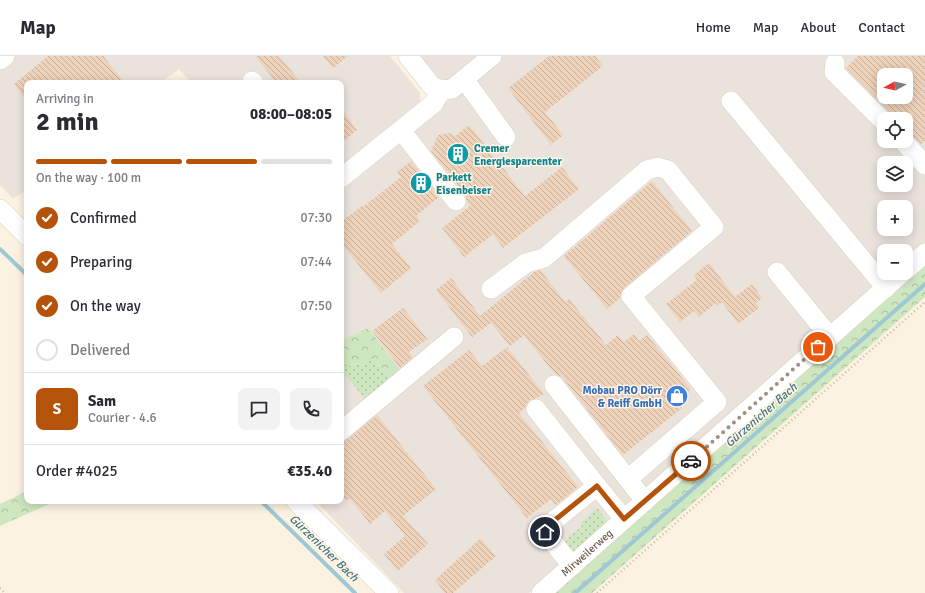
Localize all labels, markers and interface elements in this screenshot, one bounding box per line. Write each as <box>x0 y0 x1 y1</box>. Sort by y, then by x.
text: Map <box>20 16 56 40</box>
text: Home <box>696 19 731 36</box>
text: Map <box>753 19 778 36</box>
text: About <box>800 19 836 36</box>
text: Contact <box>858 19 905 36</box>
north arrow <box>877 68 913 104</box>
map controls <box>877 68 913 280</box>
text: Arriving in <box>36 91 94 107</box>
text: 08:00–08:05 <box>250 105 332 123</box>
text: 2 min <box>36 106 99 138</box>
button: locate <box>877 112 913 148</box>
building icon: Cremer Energiesparcenter <box>445 141 471 167</box>
place label: Cremer Energiesparcenter <box>474 142 562 168</box>
button: layers <box>877 156 913 192</box>
text: On the way · 100 m <box>36 170 141 186</box>
building icon: Parkett Eisenbeiser <box>408 170 434 196</box>
place label: Parkett Eisenbeiser <box>436 171 492 197</box>
button: + <box>877 200 913 236</box>
icon: check <box>36 207 58 229</box>
text: Confirmed <box>70 209 137 227</box>
text: 07:30 <box>300 210 332 226</box>
button: − <box>877 244 913 280</box>
icon: check <box>36 251 58 273</box>
text: Preparing <box>70 253 133 271</box>
text: 07:44 <box>300 254 332 270</box>
icon: check <box>36 295 58 317</box>
text: On the way <box>70 297 141 315</box>
text: 07:50 <box>300 298 332 314</box>
pin <box>801 330 835 364</box>
icon: bag <box>807 336 829 358</box>
text: Delivered <box>70 341 130 359</box>
water label: Gürzenicher Bach <box>722 380 801 451</box>
shop icon: Mobau PRO Dörr & Reiff GmbH <box>664 383 690 409</box>
place label: Mobau PRO Dörr & Reiff GmbH <box>582 384 663 410</box>
button: chat <box>238 388 280 430</box>
button: phone <box>290 388 332 430</box>
text: Sam <box>88 392 116 410</box>
text: S <box>53 400 61 418</box>
text: Courier · 4.6 <box>88 410 157 426</box>
courier <box>671 441 711 481</box>
icon: car <box>680 450 702 472</box>
text: Order #4025 <box>36 462 118 480</box>
text: €35.40 <box>287 462 332 480</box>
water label: Gürzenicher Bach <box>286 512 362 586</box>
pin <box>528 515 562 549</box>
icon: home <box>534 521 556 543</box>
street label: Mirweilerweg <box>559 527 616 579</box>

